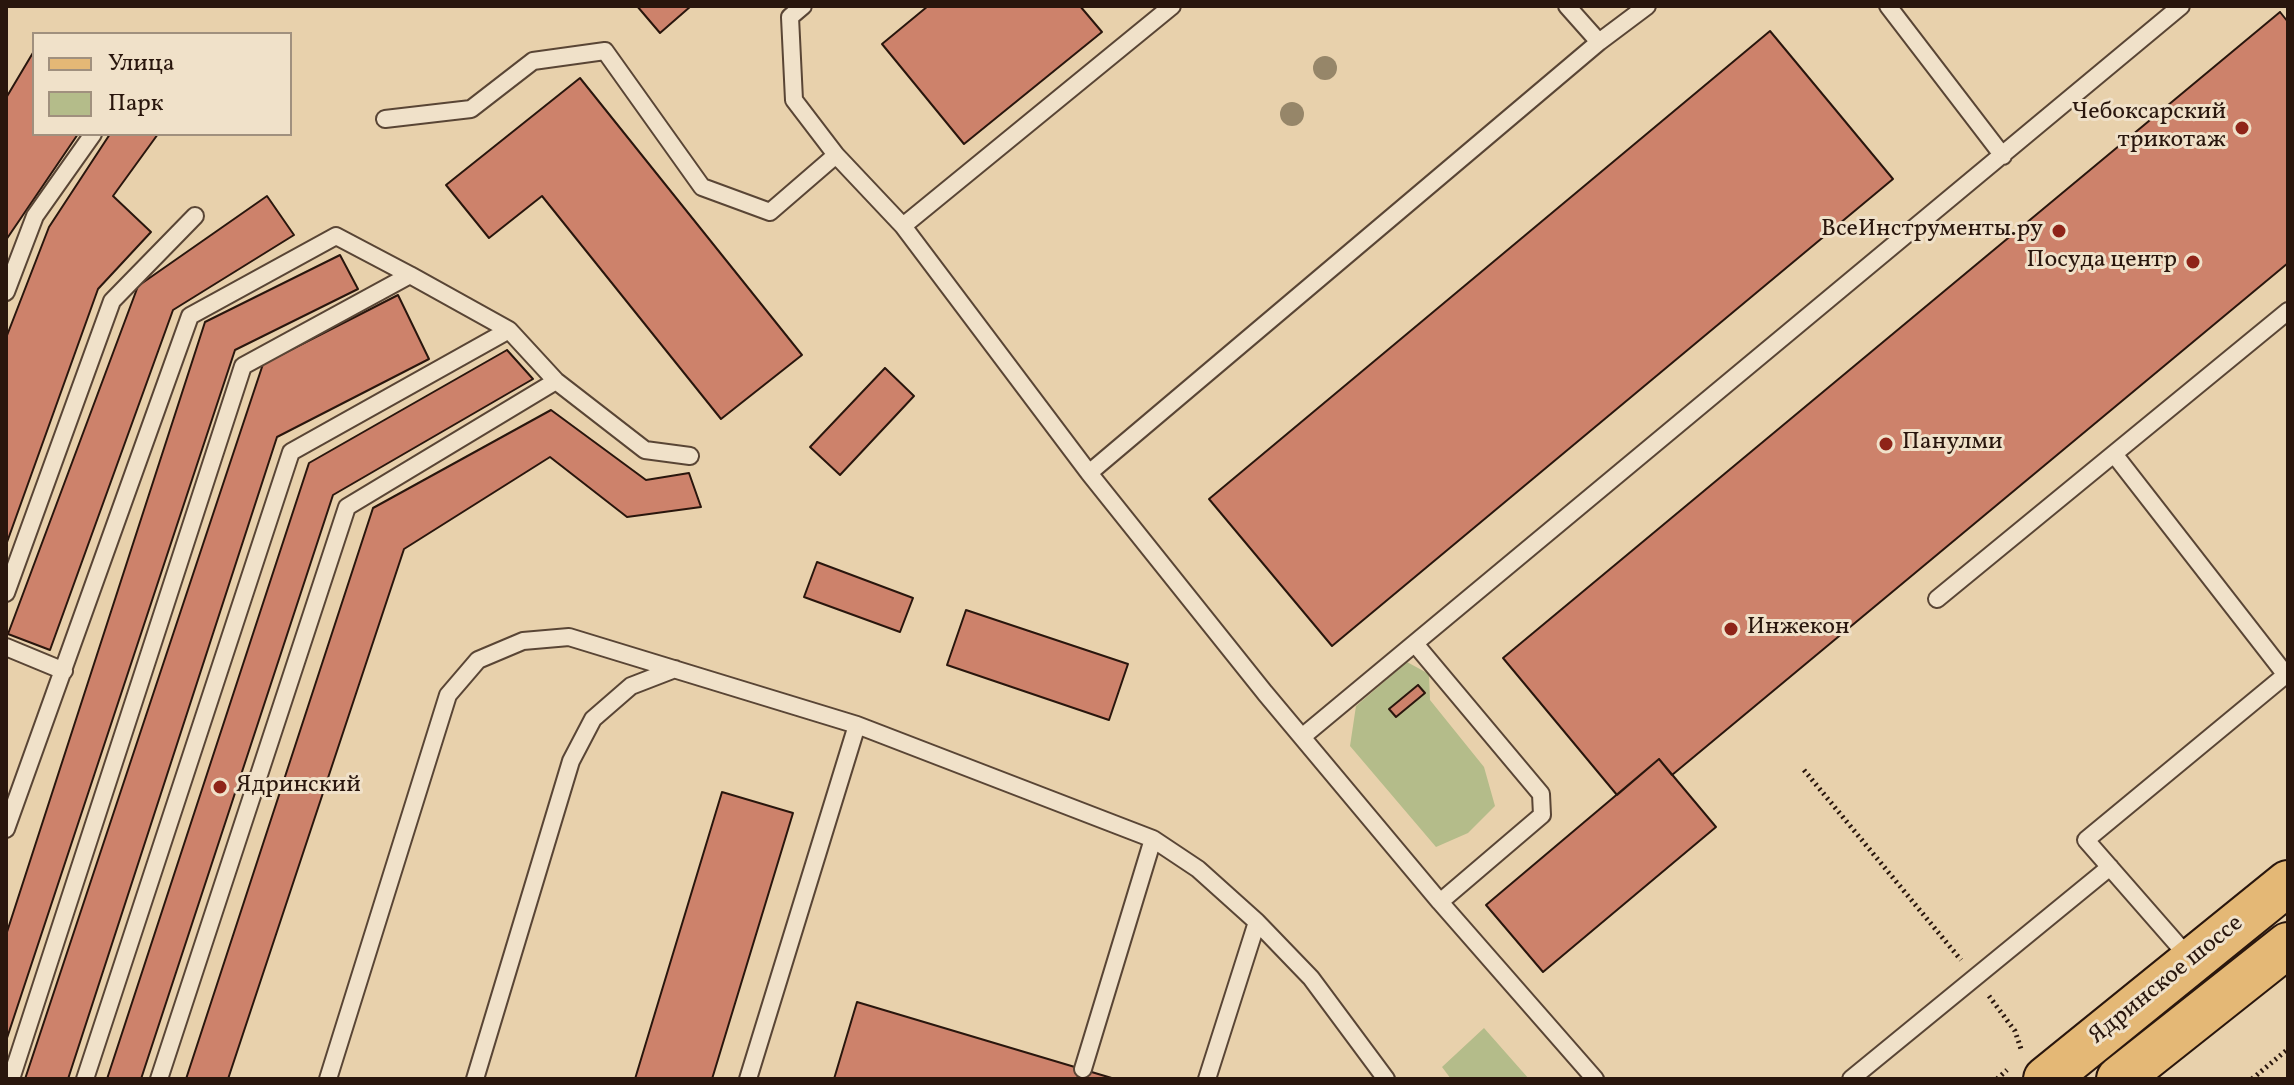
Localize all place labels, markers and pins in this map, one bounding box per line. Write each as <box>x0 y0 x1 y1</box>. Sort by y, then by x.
place label: Чебоксарский трикотаж <box>2071 100 2226 156</box>
marker: Чебоксарский трикотаж <box>2233 119 2251 137</box>
place label: ВсеИнструменты.ру <box>1821 217 2043 245</box>
marker: ВсеИнструменты.ру <box>2050 222 2068 240</box>
place label: Посуда центр <box>2027 248 2177 276</box>
marker: Посуда центр <box>2184 253 2202 271</box>
place label: Панулми <box>1902 430 2003 458</box>
marker: Панулми <box>1877 435 1895 453</box>
place label: Инжекон <box>1747 615 1850 643</box>
marker: Инжекон <box>1722 620 1740 638</box>
place label: Ядринский <box>236 773 361 801</box>
marker: Ядринский <box>211 778 229 796</box>

